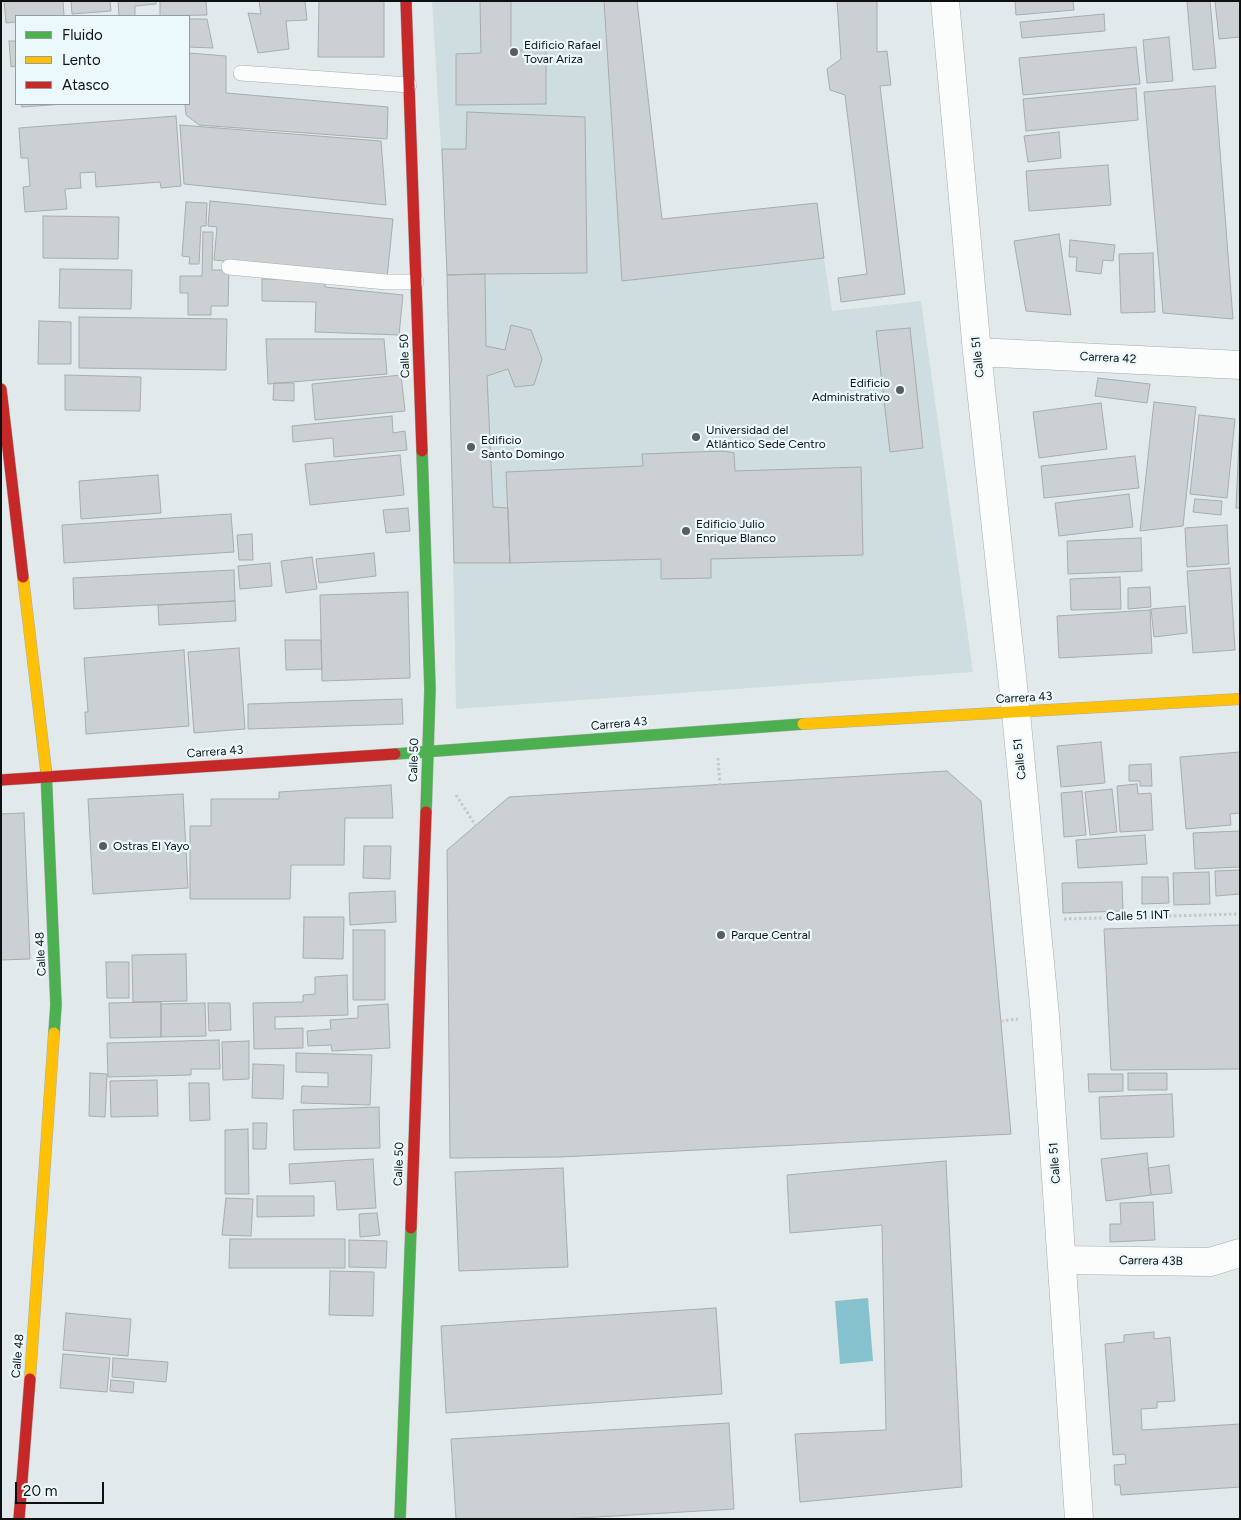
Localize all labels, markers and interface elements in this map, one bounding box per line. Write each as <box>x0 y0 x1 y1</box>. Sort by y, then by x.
legend <box>15 15 190 105</box>
text: Fluido <box>62 26 103 44</box>
place label: Edificio Rafael Tovar Ariza <box>524 38 601 66</box>
marker: Edificio Rafael Tovar Ariza <box>508 46 520 58</box>
text: Lento <box>62 51 101 69</box>
text: Atasco <box>62 76 109 94</box>
street label: Calle 50 <box>397 334 413 378</box>
street label: Calle 51 <box>969 336 987 378</box>
street label: Carrera 42 <box>1079 349 1137 367</box>
place label: Edificio Administrativo <box>812 376 890 404</box>
marker: Edificio Administrativo <box>894 384 906 396</box>
place label: Universidad del Atlántico Sede Centro <box>706 423 826 451</box>
marker: Universidad del Atlántico Sede Centro <box>690 431 702 443</box>
place label: Edificio Santo Domingo <box>481 433 565 461</box>
marker: Edificio Santo Domingo <box>465 441 477 453</box>
place label: Edificio Julio Enrique Blanco <box>696 517 776 545</box>
marker: Edificio Julio Enrique Blanco <box>680 525 692 537</box>
street label: Carrera 43 <box>995 689 1053 707</box>
street label: Carrera 43 <box>590 714 648 734</box>
street label: Calle 50 <box>406 738 422 782</box>
street label: Calle 51 <box>1011 738 1029 780</box>
street label: Carrera 43 <box>186 743 244 761</box>
place label: Ostras El Yayo <box>113 839 190 853</box>
marker: Ostras El Yayo <box>97 840 109 852</box>
street label: Calle 51 INT <box>1106 908 1170 924</box>
place label: Parque Central <box>731 928 810 942</box>
marker: Parque Central <box>715 929 727 941</box>
street label: Calle 48 <box>33 931 49 977</box>
street label: Calle 50 <box>391 1142 407 1186</box>
street label: Calle 51 <box>1046 1142 1064 1184</box>
street label: Carrera 43B <box>1119 1253 1183 1269</box>
street label: Calle 48 <box>9 1333 27 1379</box>
scale bar <box>18 1472 106 1504</box>
text: 20 m <box>23 1482 57 1500</box>

